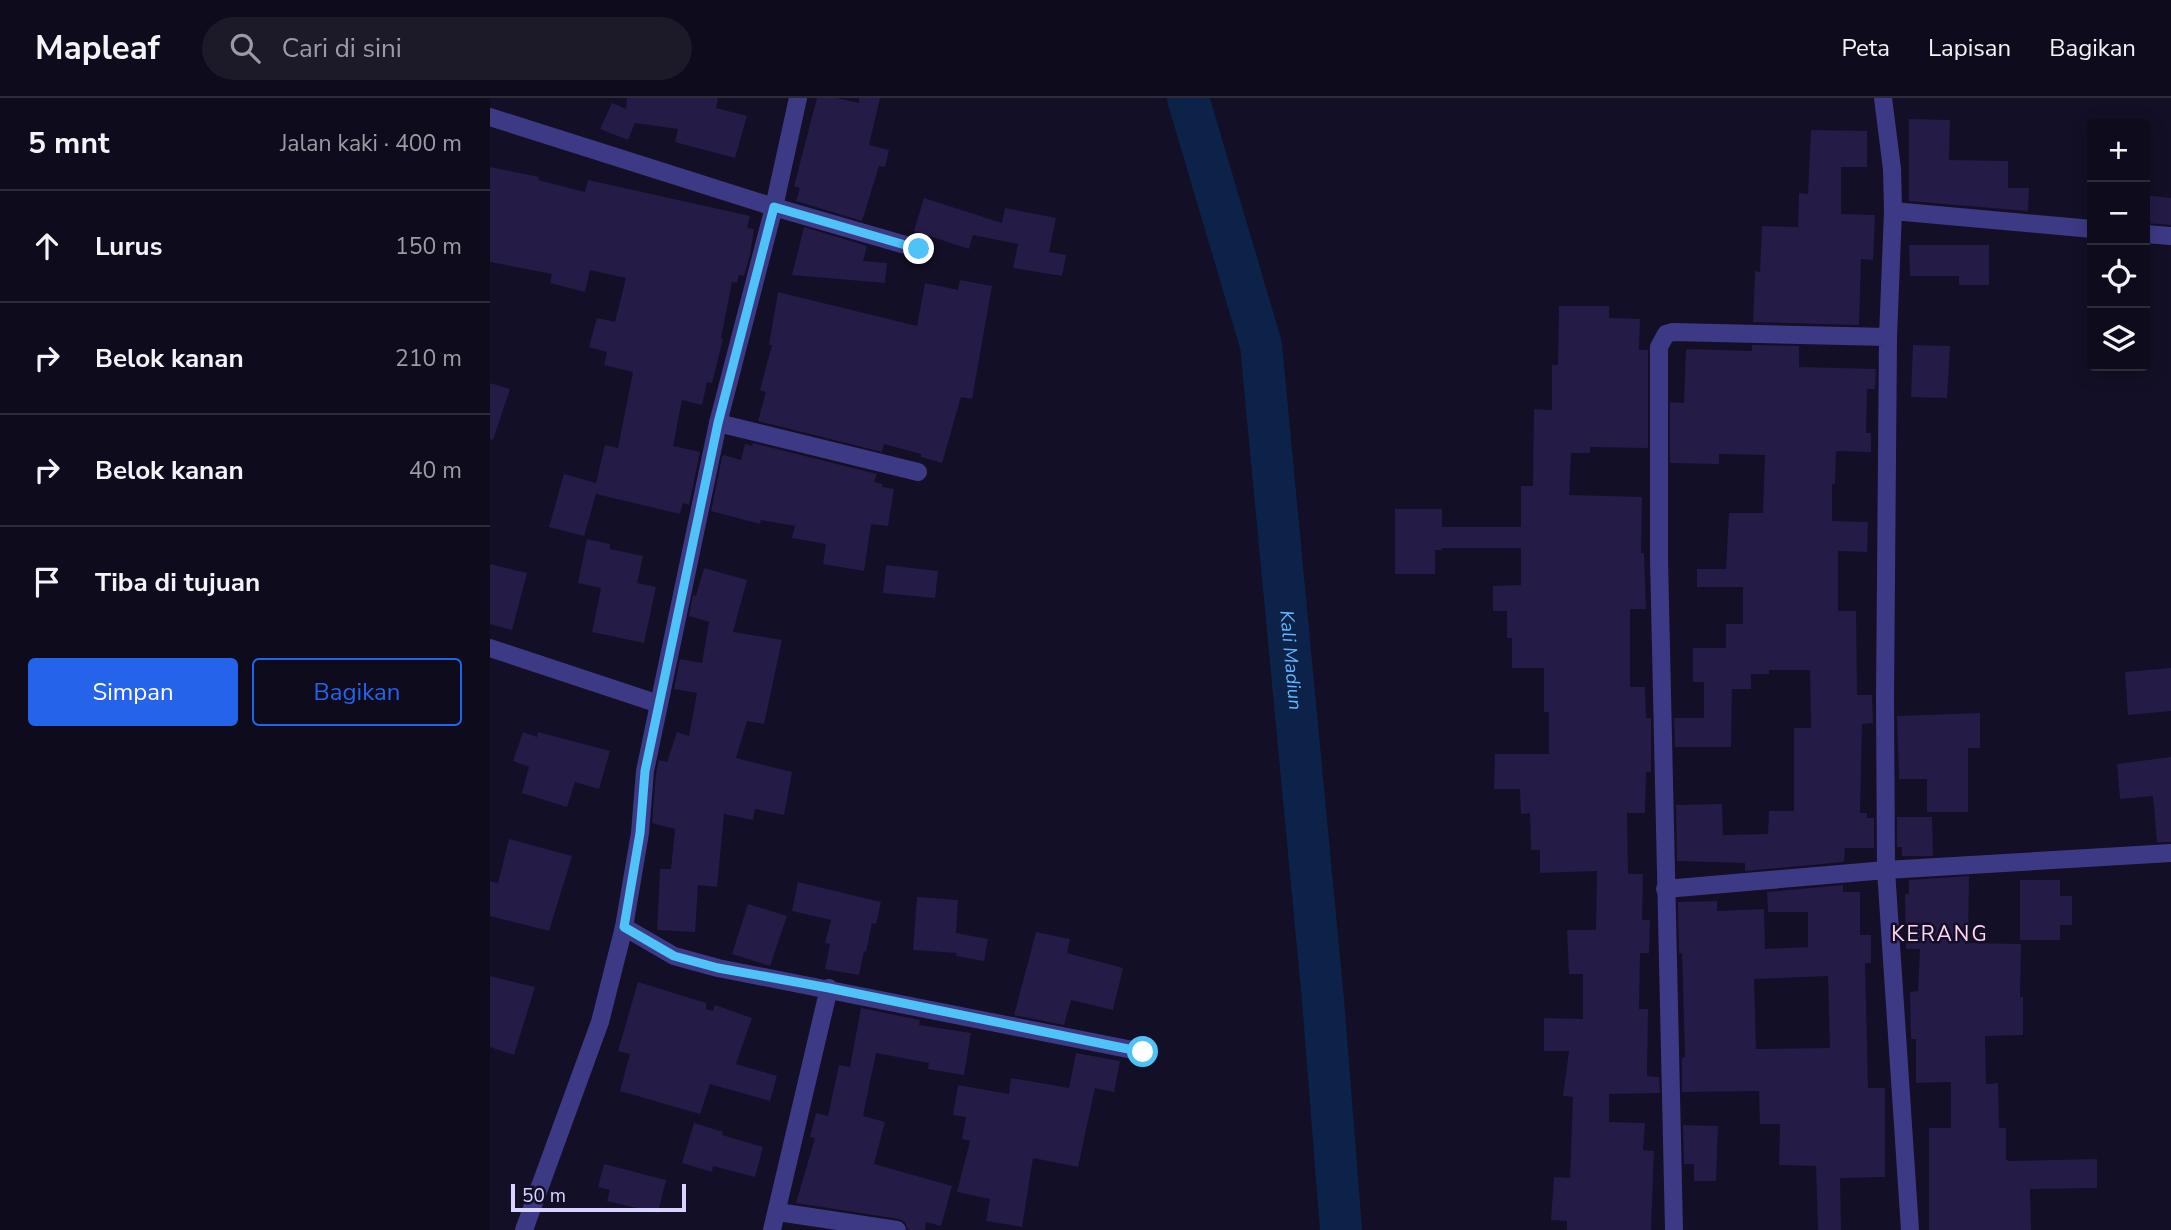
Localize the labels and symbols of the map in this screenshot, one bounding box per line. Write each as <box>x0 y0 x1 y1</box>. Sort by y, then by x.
route end <box>903 233 934 264</box>
water label: Kali Madiun <box>1273 609 1308 711</box>
district label: KERANG <box>1891 920 1989 948</box>
route start <box>1127 1036 1158 1067</box>
scale bar <box>511 1181 686 1213</box>

